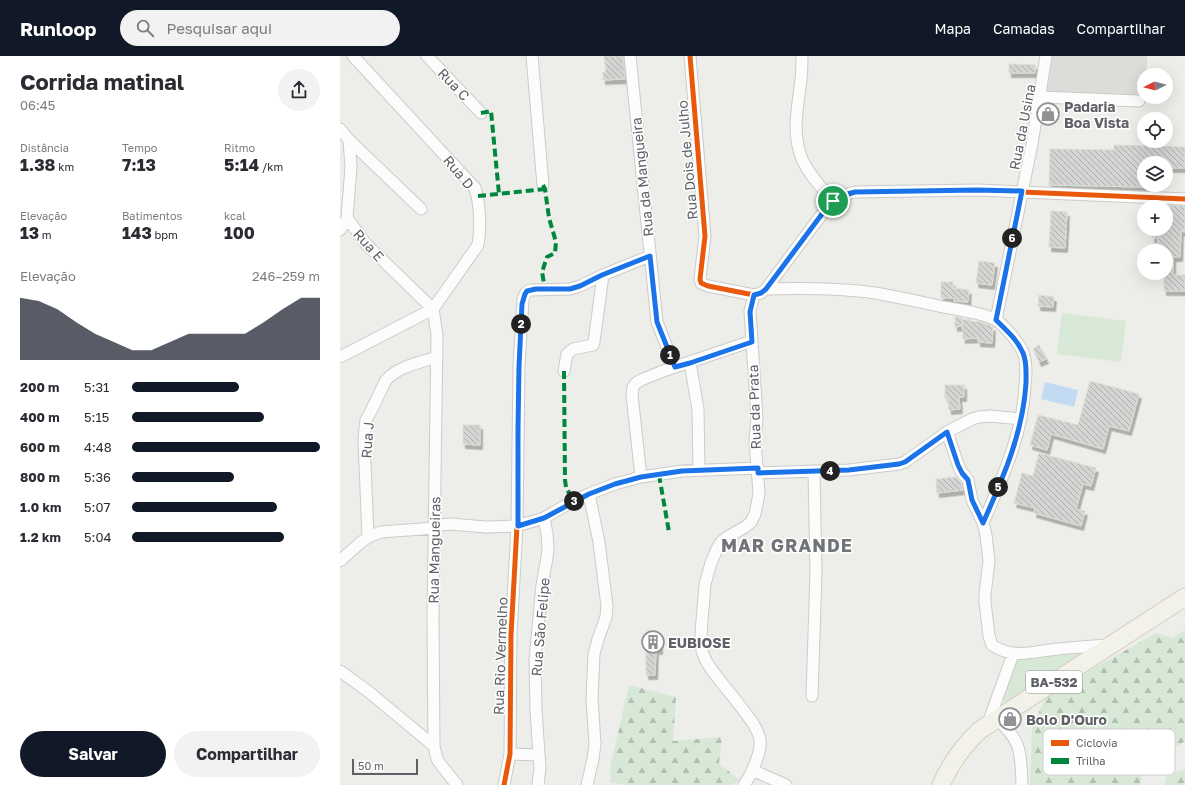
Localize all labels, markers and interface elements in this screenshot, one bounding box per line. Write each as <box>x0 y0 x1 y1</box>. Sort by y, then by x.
search box <box>120 10 400 46</box>
text: Runloop <box>20 17 96 40</box>
icon: search <box>134 17 156 39</box>
text: Pesquisar aqui <box>166 19 272 37</box>
text: Mapa <box>934 20 971 37</box>
text: Camadas <box>993 20 1055 37</box>
text: Compartilhar <box>1077 20 1165 37</box>
street label: Rua C <box>434 64 474 104</box>
text: Corrida matinal <box>20 68 184 95</box>
north arrow <box>1137 68 1173 104</box>
map controls <box>1137 68 1173 280</box>
button: share <box>278 69 320 111</box>
street label: Rua da Usina <box>1005 83 1039 171</box>
text: 06:45 <box>20 97 55 113</box>
place label: Padaria Boa Vista <box>1064 98 1129 131</box>
street label: Rua Dois de Julho <box>673 100 701 220</box>
shop icon: Padaria Boa Vista <box>1035 101 1061 127</box>
button: locate <box>1137 112 1173 148</box>
street label: Rua da Mangueira <box>627 116 657 238</box>
text: Distância <box>20 141 69 154</box>
text: Tempo <box>122 141 157 154</box>
text: Ritmo <box>224 141 255 154</box>
street label: Rua D <box>440 152 478 192</box>
text: 1.38 <box>20 154 55 175</box>
text: 7:13 <box>122 154 156 175</box>
text: 5:14 <box>224 154 259 175</box>
button: layers <box>1137 156 1173 192</box>
text: km <box>55 160 74 173</box>
text: /km <box>259 160 283 173</box>
pin <box>816 184 850 218</box>
icon: arrive <box>822 190 844 212</box>
button: + <box>1137 200 1173 236</box>
text: Elevação <box>20 209 67 222</box>
text: Batimentos <box>122 209 182 222</box>
text: kcal <box>224 209 246 222</box>
text: 13 <box>20 222 39 243</box>
text: 143 <box>122 222 152 243</box>
text: 100 <box>224 222 255 243</box>
street label: Rua E <box>350 225 388 265</box>
text: m <box>39 228 52 241</box>
text: bpm <box>152 228 178 241</box>
pin: 6 <box>1002 228 1022 248</box>
text: 6 <box>1009 231 1016 244</box>
button: − <box>1137 244 1173 280</box>
text: Elevação <box>20 268 76 284</box>
text: 246–259 m <box>252 268 320 284</box>
pin: 2 <box>511 314 531 334</box>
text: 2 <box>518 317 524 330</box>
pin: 1 <box>660 345 680 365</box>
text: 1 <box>667 348 673 361</box>
street label: Rua da Prata <box>744 364 764 450</box>
text: 200 m <box>20 379 59 395</box>
text: 5:31 <box>84 379 109 395</box>
text: 400 m <box>20 409 60 425</box>
text: 5:15 <box>84 409 109 425</box>
street label: Rua J <box>357 421 377 459</box>
text: 600 m <box>20 439 60 455</box>
text: 4:48 <box>84 439 112 455</box>
pin: 4 <box>820 461 840 481</box>
text: 4 <box>827 464 833 477</box>
text: 800 m <box>20 469 60 485</box>
text: 5:36 <box>84 469 111 485</box>
pin: 5 <box>988 477 1008 497</box>
text: 5 <box>995 480 1001 493</box>
pin: 3 <box>564 491 584 511</box>
text: 3 <box>571 494 577 507</box>
street label: Rua Mangueiras <box>425 496 443 604</box>
text: 1.0 km <box>20 499 61 515</box>
text: 5:07 <box>84 499 110 515</box>
text: 1.2 km <box>20 529 61 545</box>
text: 5:04 <box>84 529 111 545</box>
district label: MAR GRANDE <box>721 534 853 556</box>
street label: Rua São Felipe <box>527 577 553 677</box>
street label: Rua Rio Vermelho <box>489 597 511 715</box>
building icon: EUBIOSE <box>640 629 666 655</box>
place label: EUBIOSE <box>668 634 731 651</box>
road number: BA-532 <box>1026 671 1082 693</box>
shop icon: Bolo D'Ouro <box>997 706 1023 732</box>
place label: Bolo D'Ouro <box>1026 711 1107 728</box>
legend <box>1043 729 1175 775</box>
button: Salvar <box>20 731 166 777</box>
button: Compartilhar <box>174 731 320 777</box>
text: Ciclovia <box>1076 736 1118 749</box>
text: Trilha <box>1076 754 1106 767</box>
scale bar <box>352 757 418 776</box>
text: 50 m <box>358 759 384 772</box>

